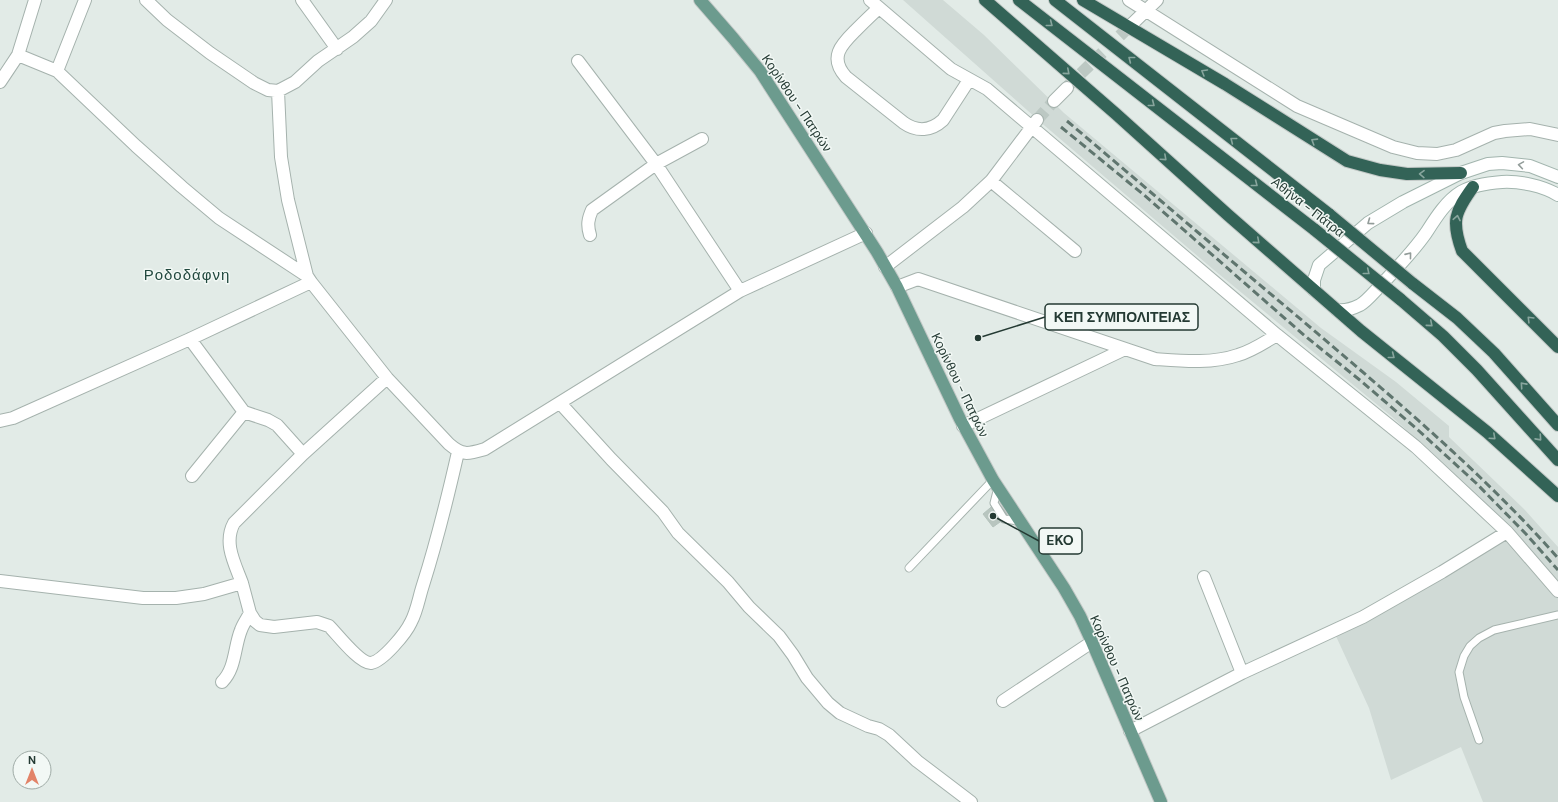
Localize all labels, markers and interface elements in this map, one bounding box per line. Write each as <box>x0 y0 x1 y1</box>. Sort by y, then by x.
one-way arrow <box>1045 19 1052 26</box>
street label: Κορίνθου - Πατρών <box>758 51 836 155</box>
one-way arrow <box>1128 57 1135 64</box>
one-way arrow <box>1062 67 1069 74</box>
one-way arrow <box>1201 69 1208 76</box>
one-way arrow <box>1148 99 1155 106</box>
one-way arrow <box>1230 137 1237 144</box>
one-way arrow <box>1311 138 1318 145</box>
one-way arrow <box>1159 153 1167 160</box>
one-way arrow <box>1518 161 1524 170</box>
one-way arrow <box>1419 170 1425 178</box>
street label: Αθήνα - Πάτρα <box>1268 173 1348 241</box>
one-way arrow <box>1251 179 1258 187</box>
one-way arrow <box>1452 214 1460 221</box>
one-way arrow <box>1367 217 1374 225</box>
one-way arrow <box>1252 236 1260 243</box>
one-way arrow <box>1404 252 1411 259</box>
district label: Ροδοδάφνη <box>144 265 230 285</box>
one-way arrow <box>1363 268 1370 275</box>
callout: ΚΕΠ ΣΥΜΠΟΛΙΤΕΙΑΣ <box>1045 304 1198 330</box>
text: ΚΕΠ ΣΥΜΠΟΛΙΤΕΙΑΣ <box>1054 308 1190 326</box>
one-way arrow <box>1528 316 1535 324</box>
one-way arrow <box>1425 320 1433 327</box>
street label: Κορίνθου - Πατρών <box>927 330 993 440</box>
one-way arrow <box>1387 351 1394 358</box>
one-way arrow <box>1521 383 1528 390</box>
one-way arrow <box>1488 433 1496 440</box>
one-way arrow <box>1535 433 1542 441</box>
callout: EKO <box>1039 528 1082 554</box>
text: EKO <box>1046 531 1074 549</box>
street label: Κορίνθου - Πατρών <box>1086 612 1148 724</box>
north arrow <box>12 750 52 790</box>
text: N <box>28 753 36 767</box>

